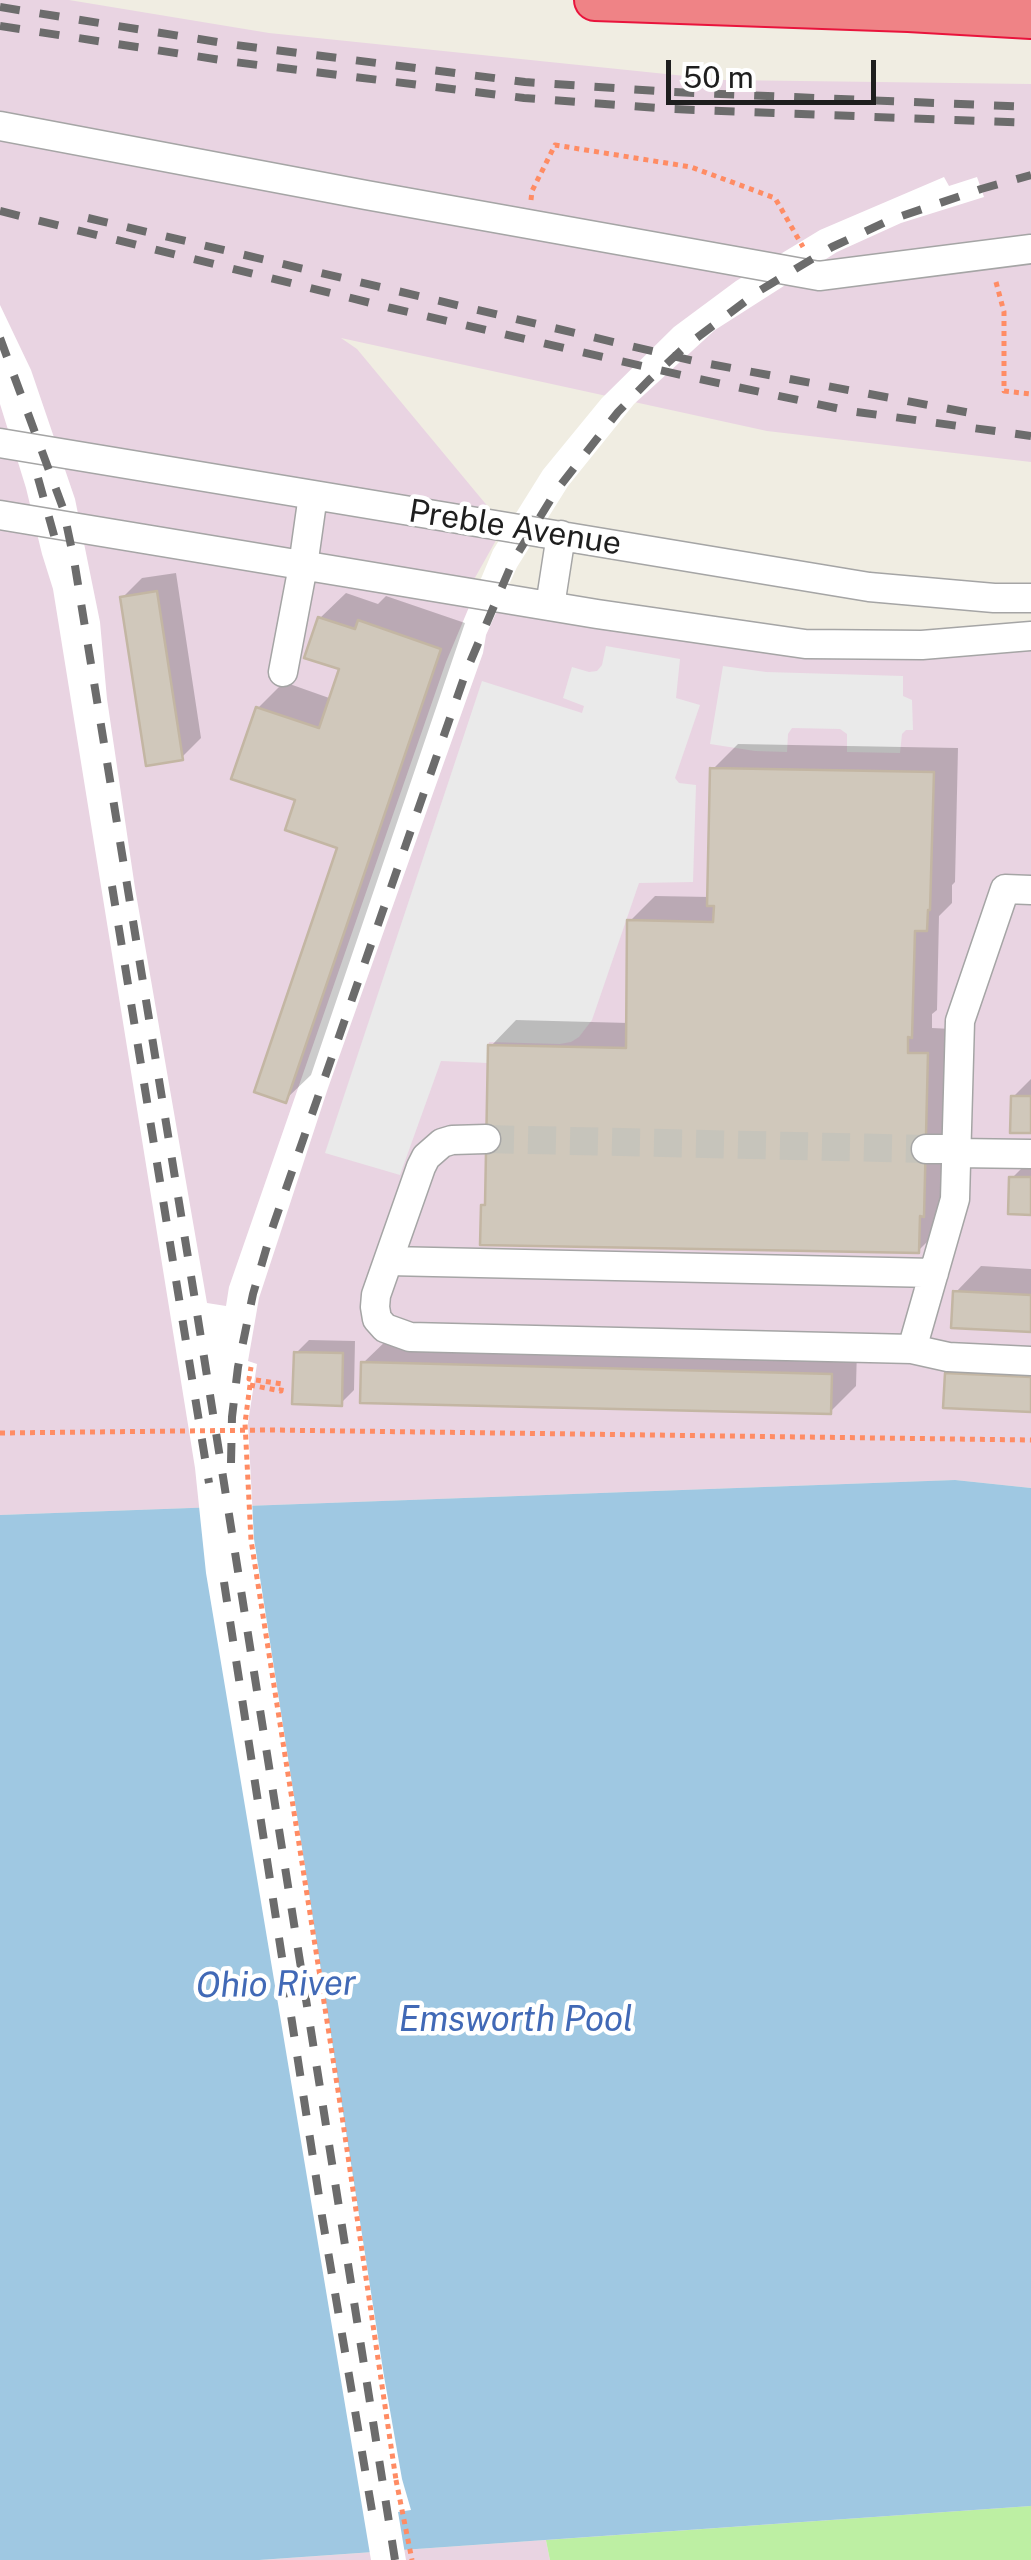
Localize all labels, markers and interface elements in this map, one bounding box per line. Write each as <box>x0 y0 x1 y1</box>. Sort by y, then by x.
scale bar <box>671 40 881 102</box>
text: 50 m <box>683 59 754 95</box>
street label: Preble Avenue <box>406 492 624 564</box>
water label: Ohio River <box>196 1963 356 2007</box>
water label: Emsworth Pool <box>399 1999 633 2041</box>

